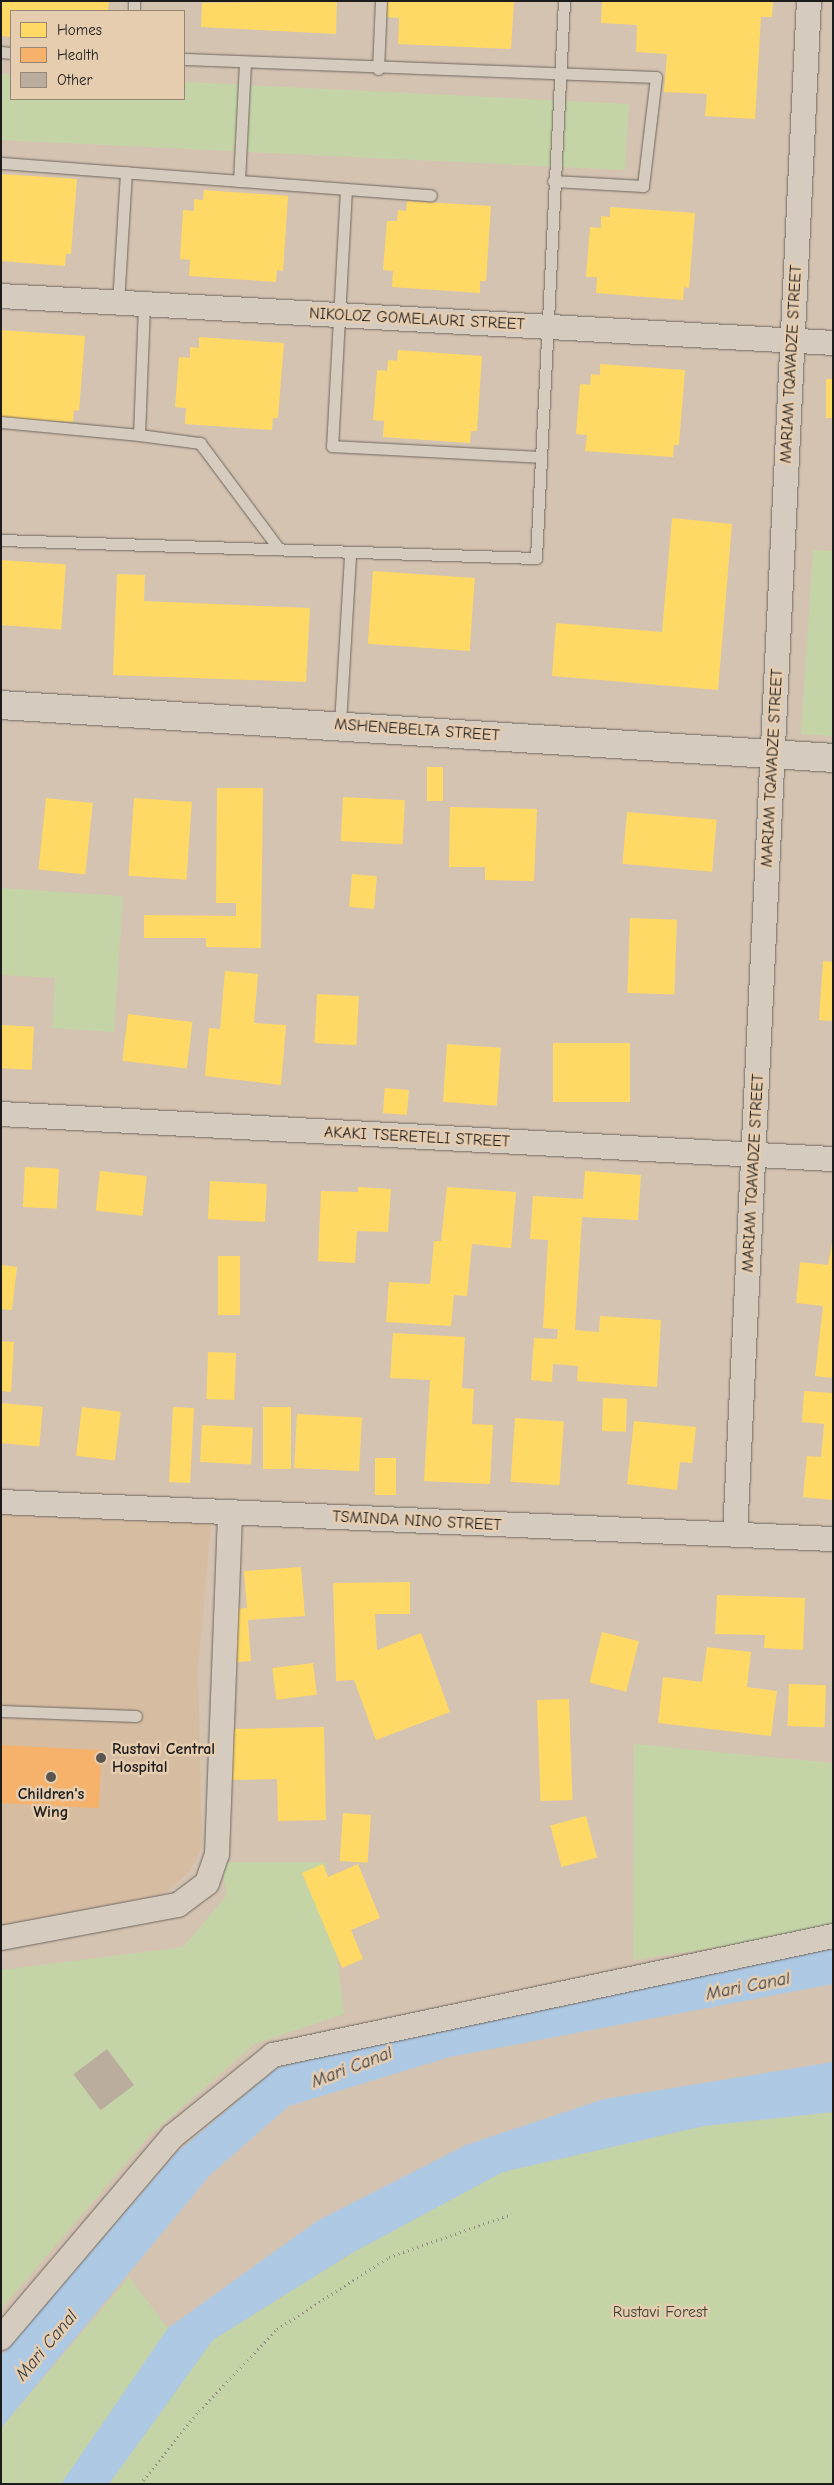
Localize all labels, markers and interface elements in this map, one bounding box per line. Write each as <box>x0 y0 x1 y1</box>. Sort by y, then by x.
legend <box>10 10 185 100</box>
text: Homes <box>57 21 102 39</box>
text: Health <box>57 46 99 64</box>
text: Other <box>57 71 92 89</box>
street label: MARIAM TQAVADZE STREET <box>776 264 806 464</box>
street label: NIKOLOZ GOMELAURI STREET <box>309 304 525 334</box>
street label: MARIAM TQAVADZE STREET <box>757 668 787 868</box>
street label: MSHENEBELTA STREET <box>334 715 500 745</box>
street label: MARIAM TQAVADZE STREET <box>738 1073 768 1273</box>
street label: AKAKI TSERETELI STREET <box>324 1123 510 1151</box>
street label: TSMINDA NINO STREET <box>332 1507 502 1535</box>
place label: Rustavi Central Hospital <box>112 1739 215 1777</box>
marker: Rustavi Central Hospital <box>94 1751 108 1765</box>
marker: Children's Wing <box>45 1771 57 1783</box>
place label: Children's Wing <box>18 1784 84 1822</box>
water label: Mari Canal <box>704 1968 792 2006</box>
water label: Mari Canal <box>308 2043 396 2093</box>
park label: Rustavi Forest <box>613 2302 707 2322</box>
water label: Mari Canal <box>11 2306 83 2386</box>

